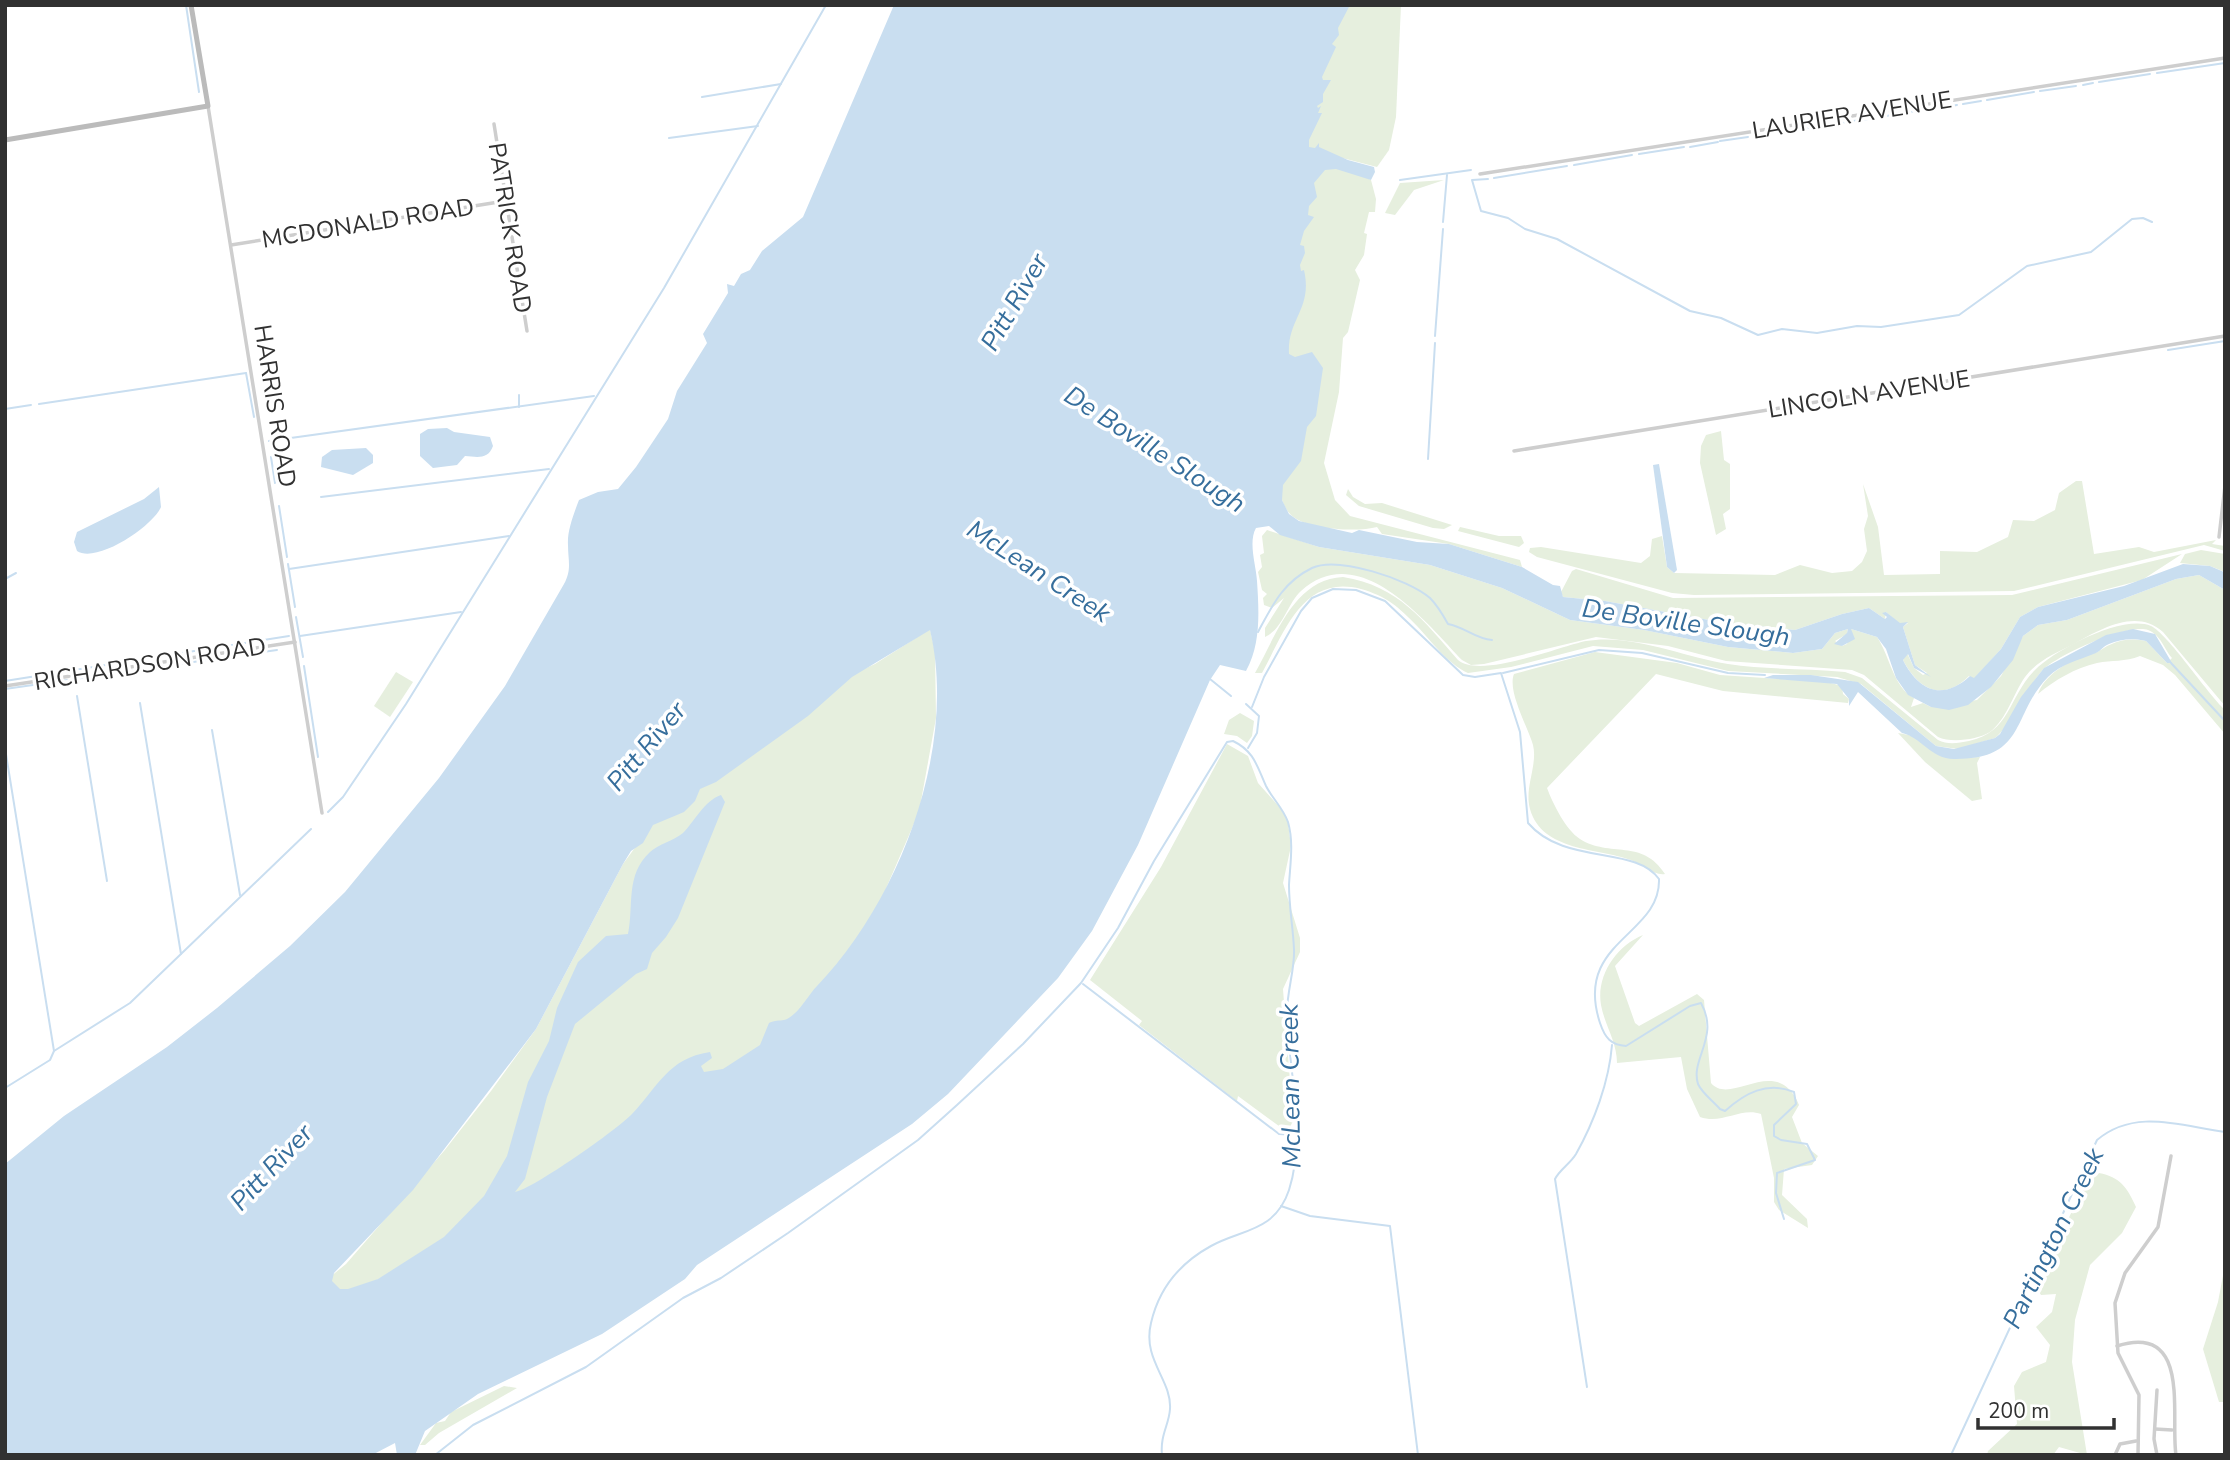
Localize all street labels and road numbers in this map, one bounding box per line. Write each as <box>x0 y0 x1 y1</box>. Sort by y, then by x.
street label: LAURIER AVENUE <box>1750 83 1954 147</box>
street label: PATRICK ROAD <box>481 140 539 316</box>
street label: MCDONALD ROAD <box>260 190 476 256</box>
street label: HARRIS ROAD <box>246 322 304 490</box>
street label: LINCOLN AVENUE <box>1766 362 1972 426</box>
street label: RICHARDSON ROAD <box>32 630 268 698</box>

